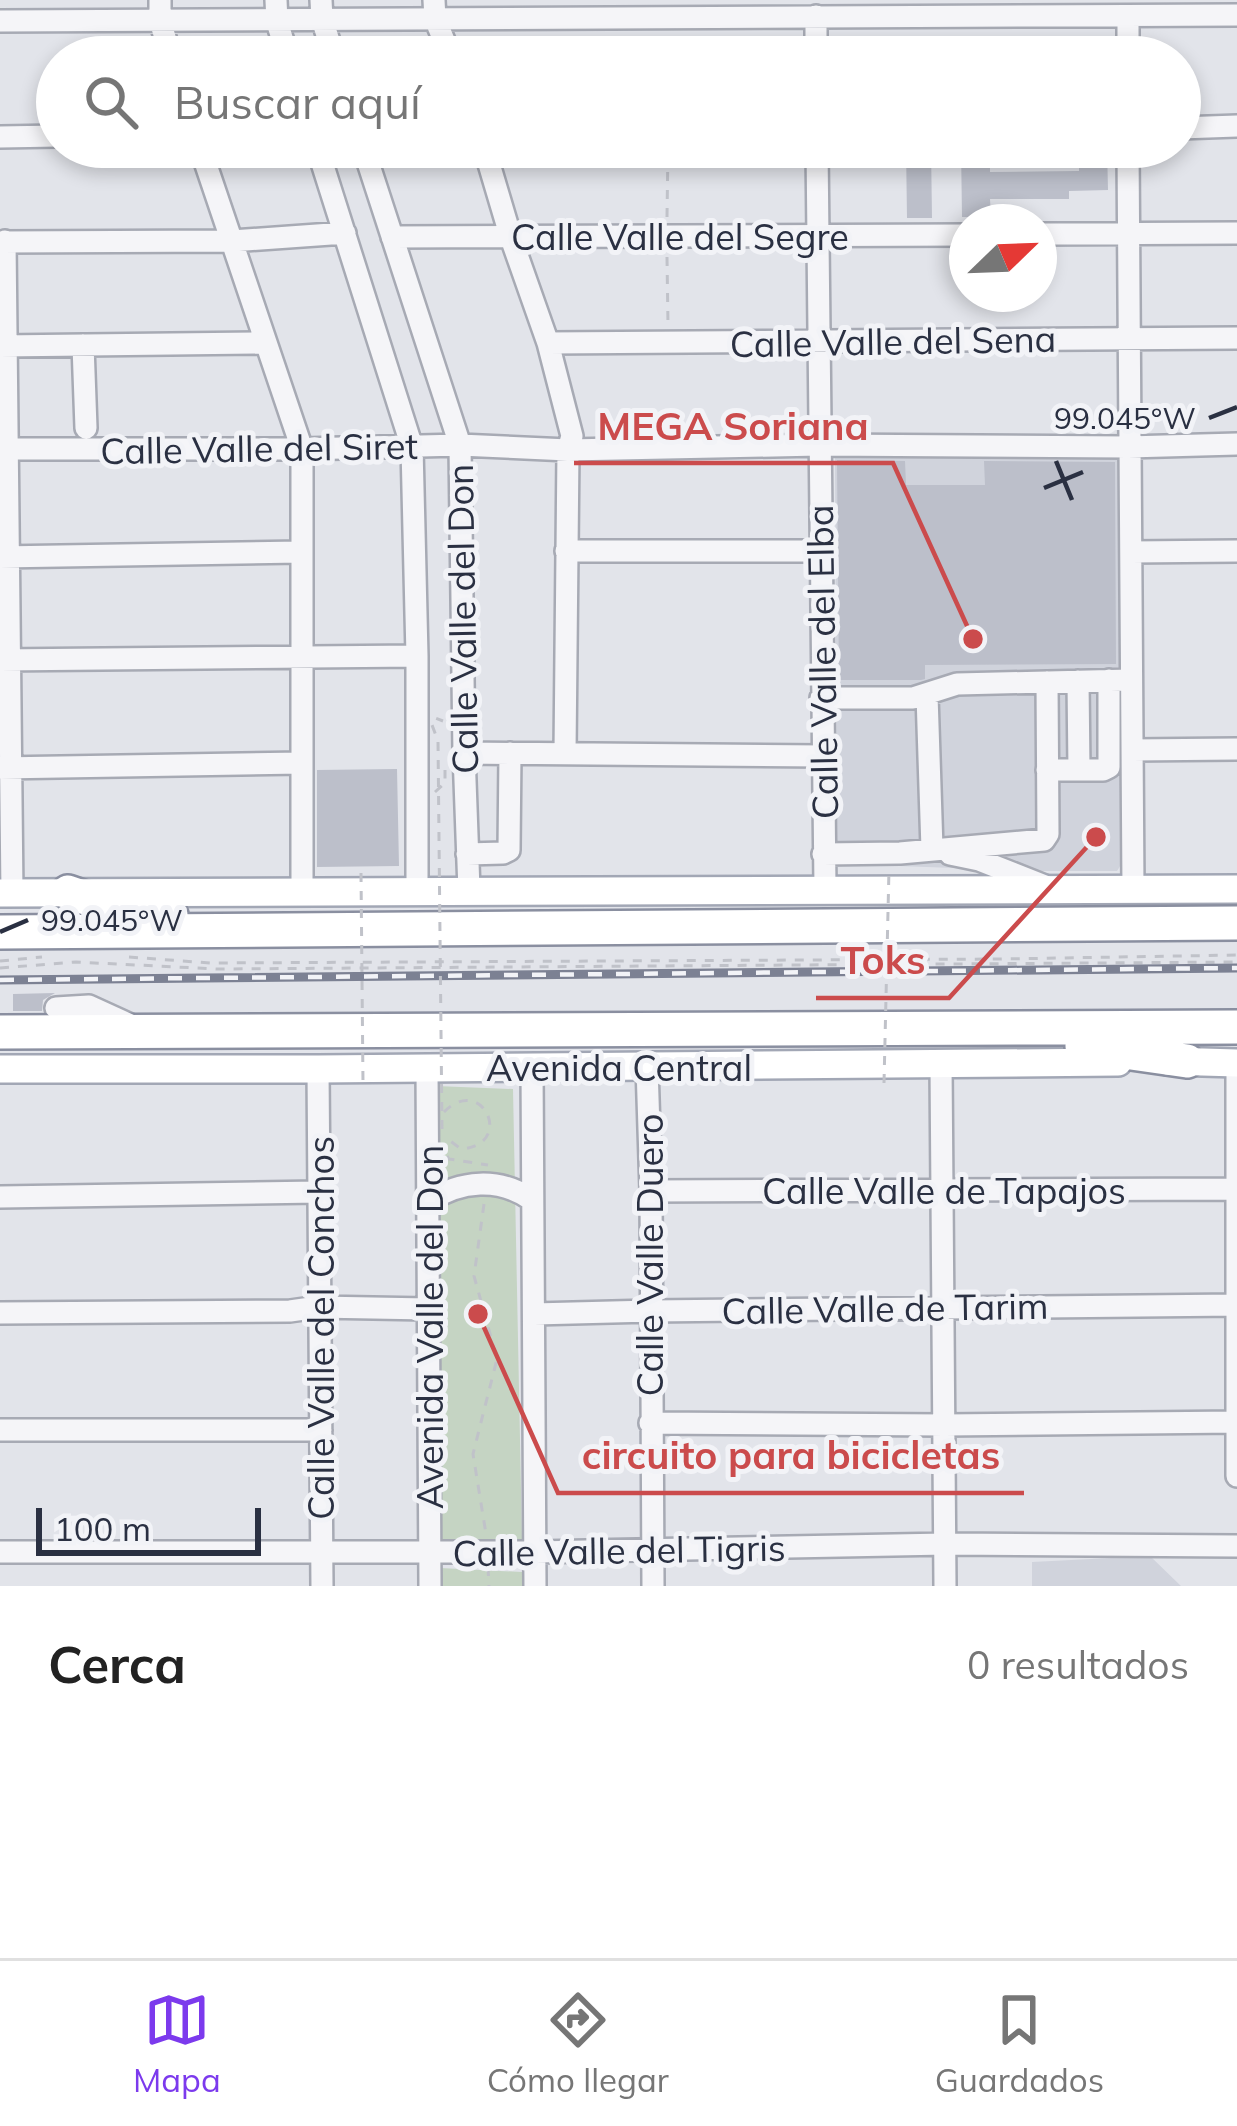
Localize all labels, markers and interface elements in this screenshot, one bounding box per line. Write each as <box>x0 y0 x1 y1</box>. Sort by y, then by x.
search box <box>36 36 1201 168</box>
icon: search <box>78 69 144 135</box>
text: Buscar aquí <box>174 74 421 130</box>
north arrow <box>949 204 1057 312</box>
street label: Calle Valle del Segre <box>511 214 849 259</box>
street label: Calle Valle del Sena <box>729 316 1057 366</box>
callout: MEGA Soriana <box>574 388 893 463</box>
text: 99.045°W <box>1054 399 1196 437</box>
text: MEGA Soriana <box>597 401 869 450</box>
street label: Calle Valle del Siret <box>100 423 418 473</box>
street label: Calle Valle del Don <box>437 464 487 774</box>
street label: Calle Valle del Elba <box>797 504 847 820</box>
text: 99.045°W <box>41 901 183 939</box>
callout: Toks <box>816 923 949 998</box>
text: Toks <box>841 935 925 984</box>
street label: Avenida Central <box>486 1045 752 1090</box>
street label: Calle Valle Duero <box>627 1113 672 1397</box>
street label: Calle Valle del Conchos <box>298 1136 343 1520</box>
street label: Avenida Valle del Don <box>407 1145 452 1509</box>
street label: Calle Valle de Tapajos <box>762 1168 1126 1213</box>
street label: Calle Valle de Tarim <box>721 1283 1049 1333</box>
callout: circuito para bicicletas <box>558 1418 1024 1493</box>
text: circuito para bicicletas <box>582 1430 1000 1479</box>
scale bar <box>36 1502 261 1555</box>
text: 100 m <box>54 1508 151 1549</box>
street label: Calle Valle del Tigris <box>452 1525 786 1575</box>
text: Cerca <box>48 1632 186 1696</box>
text: 0 resultados <box>967 1640 1189 1689</box>
tab: Mapa <box>133 1987 221 2100</box>
tab: Cómo llegar <box>487 1987 669 2100</box>
tab: Guardados <box>935 1987 1104 2100</box>

